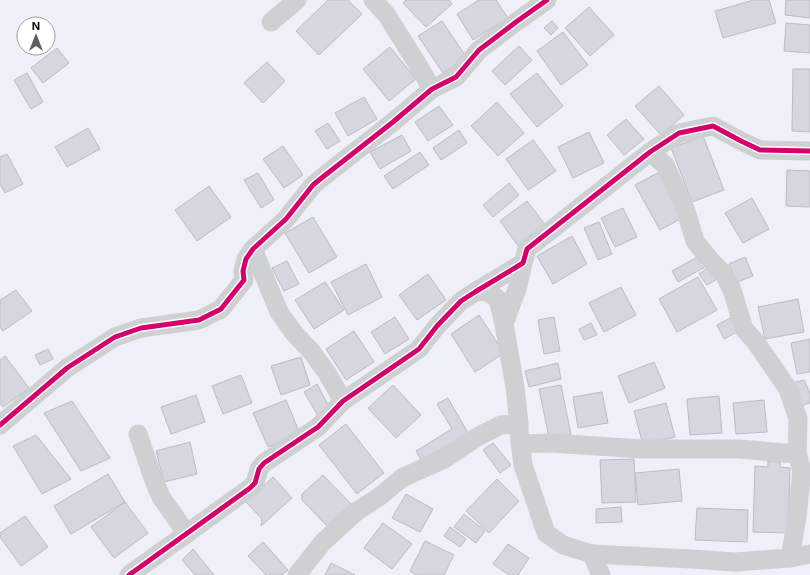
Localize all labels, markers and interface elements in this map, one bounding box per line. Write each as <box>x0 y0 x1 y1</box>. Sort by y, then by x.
north arrow <box>16 16 56 56</box>
text: N <box>32 19 40 33</box>

